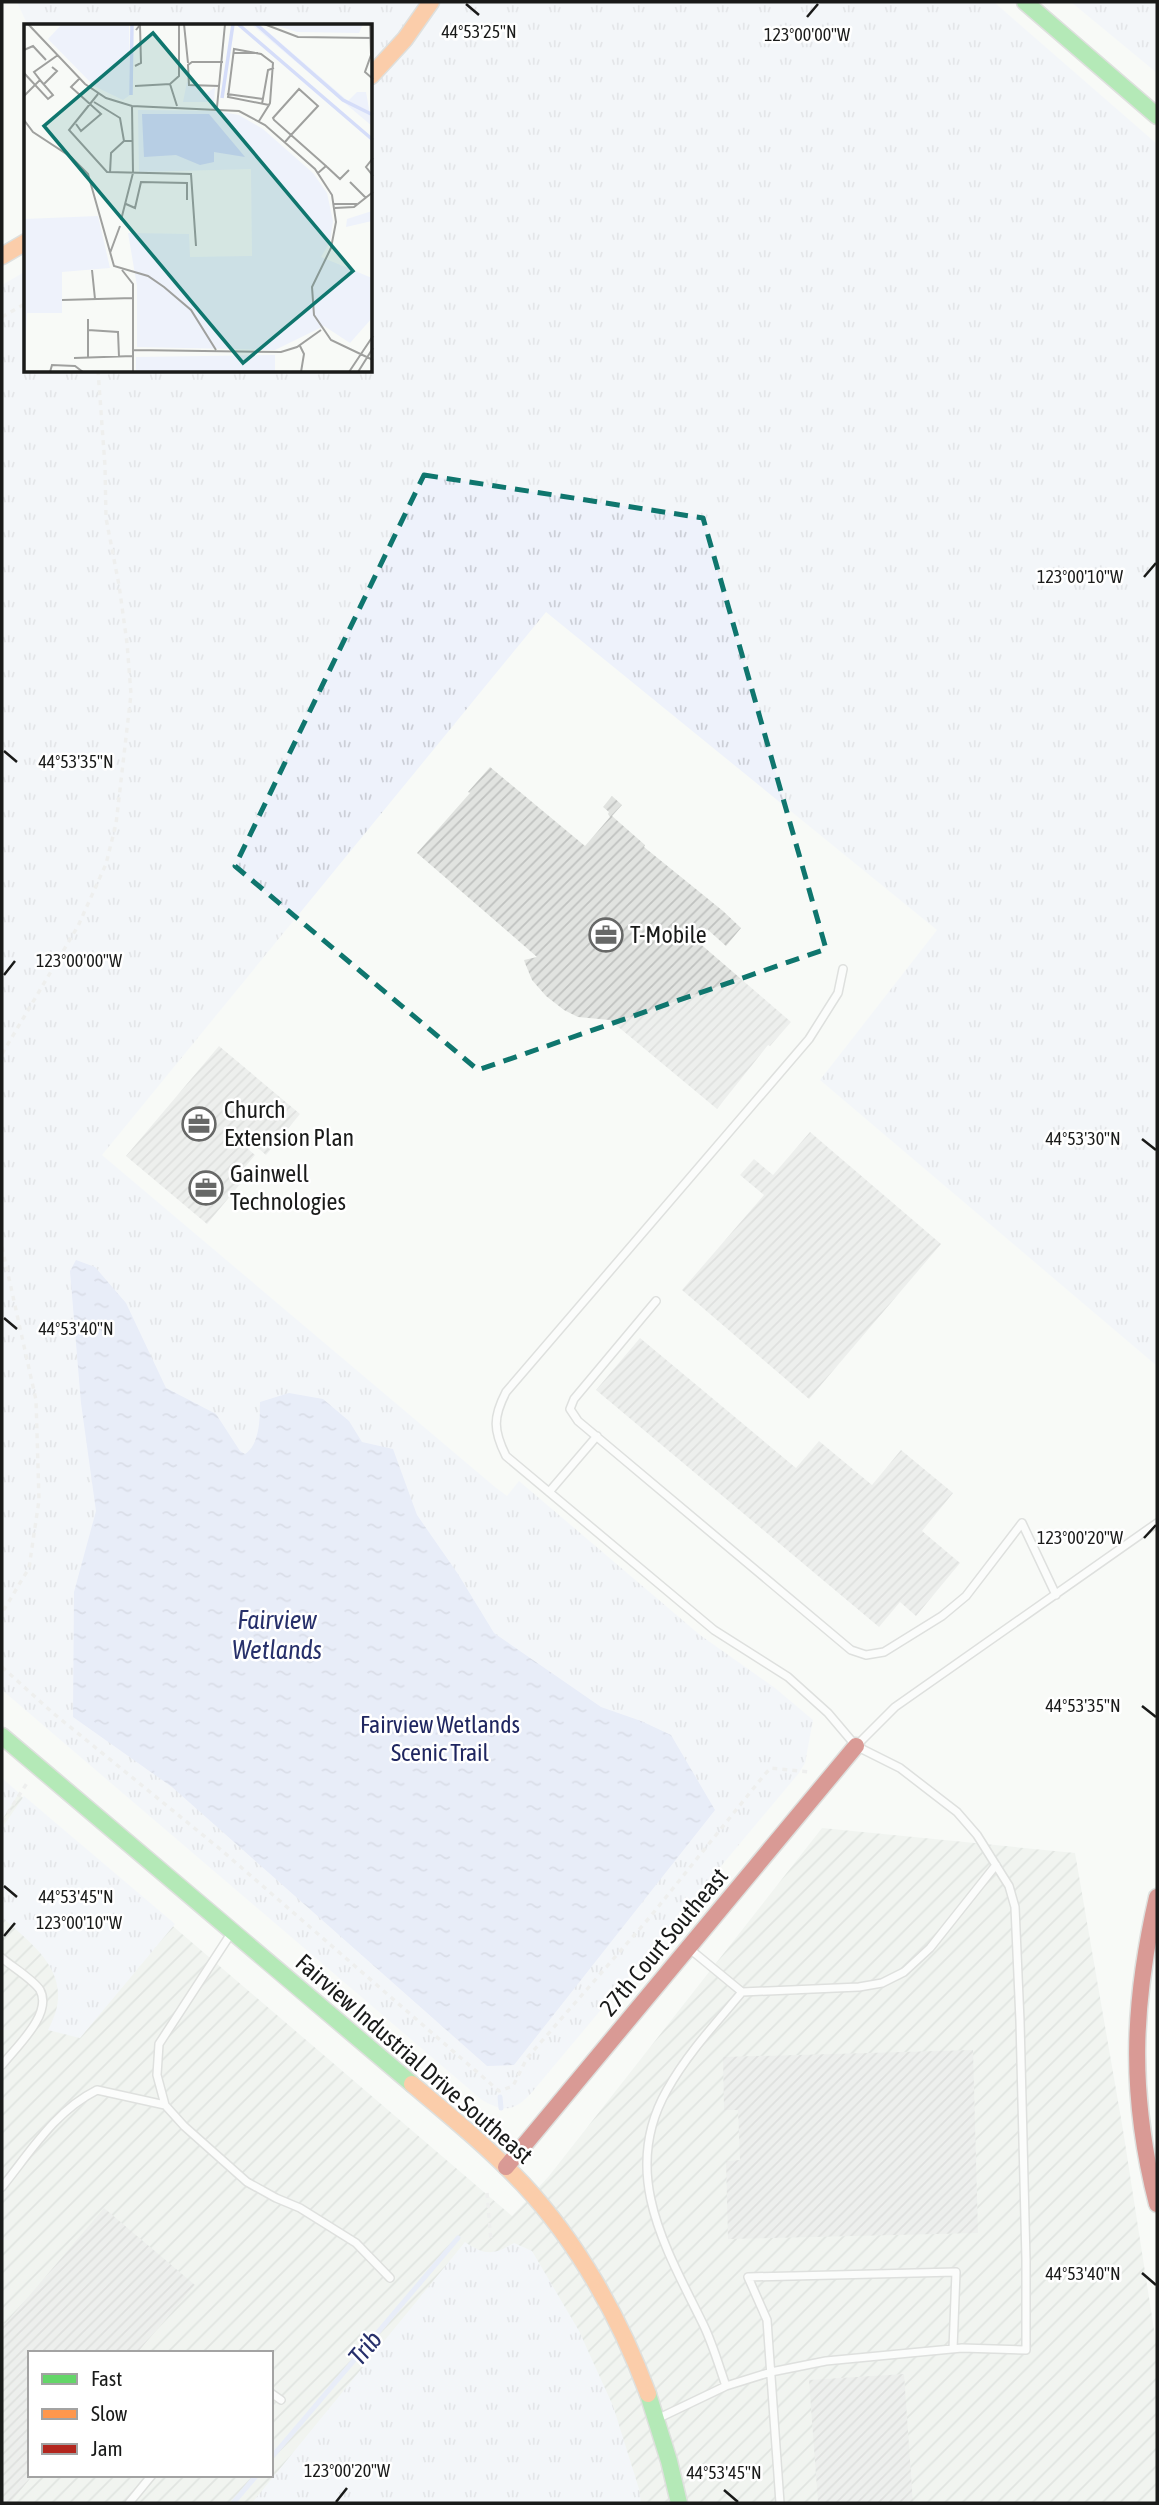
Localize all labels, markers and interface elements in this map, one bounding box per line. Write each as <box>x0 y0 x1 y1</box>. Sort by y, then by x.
text: 44°53'25"N <box>441 21 517 42</box>
inset map <box>24 24 373 373</box>
text: 123°00'00"W <box>764 24 850 45</box>
text: 123°00'10"W <box>1037 566 1123 587</box>
text: 44°53'35"N <box>38 751 114 772</box>
office icon: T-Mobile <box>587 916 625 954</box>
place label: T-Mobile <box>630 921 707 948</box>
text: 123°00'00"W <box>36 950 122 971</box>
place label: Church Extension Plan <box>224 1096 354 1151</box>
office icon: Church Extension Plan <box>180 1105 218 1143</box>
text: 44°53'30"N <box>1045 1128 1121 1149</box>
place label: Gainwell Technologies <box>230 1160 346 1215</box>
office icon: Gainwell Technologies <box>187 1169 225 1207</box>
text: 44°53'40"N <box>38 1318 114 1339</box>
text: 123°00'20"W <box>1037 1527 1123 1548</box>
water label: Fairview Wetlands <box>232 1605 322 1665</box>
text: 44°53'35"N <box>1045 1695 1121 1716</box>
park label: Fairview Wetlands Scenic Trail <box>360 1711 520 1766</box>
street label: 27th Court Southeast <box>594 1862 733 2021</box>
text: 44°53'45"N <box>38 1886 114 1907</box>
text: 123°00'10"W <box>36 1912 122 1933</box>
street label: Fairview Industrial Drive Southeast <box>290 1948 538 2169</box>
text: 44°53'40"N <box>1045 2263 1121 2284</box>
water label: Trib <box>342 2325 388 2371</box>
legend <box>28 2351 273 2477</box>
text: Fast <box>91 2366 122 2390</box>
text: Slow <box>91 2401 128 2425</box>
text: Jam <box>91 2436 123 2460</box>
text: 123°00'20"W <box>304 2460 390 2481</box>
text: 44°53'45"N <box>686 2462 762 2483</box>

